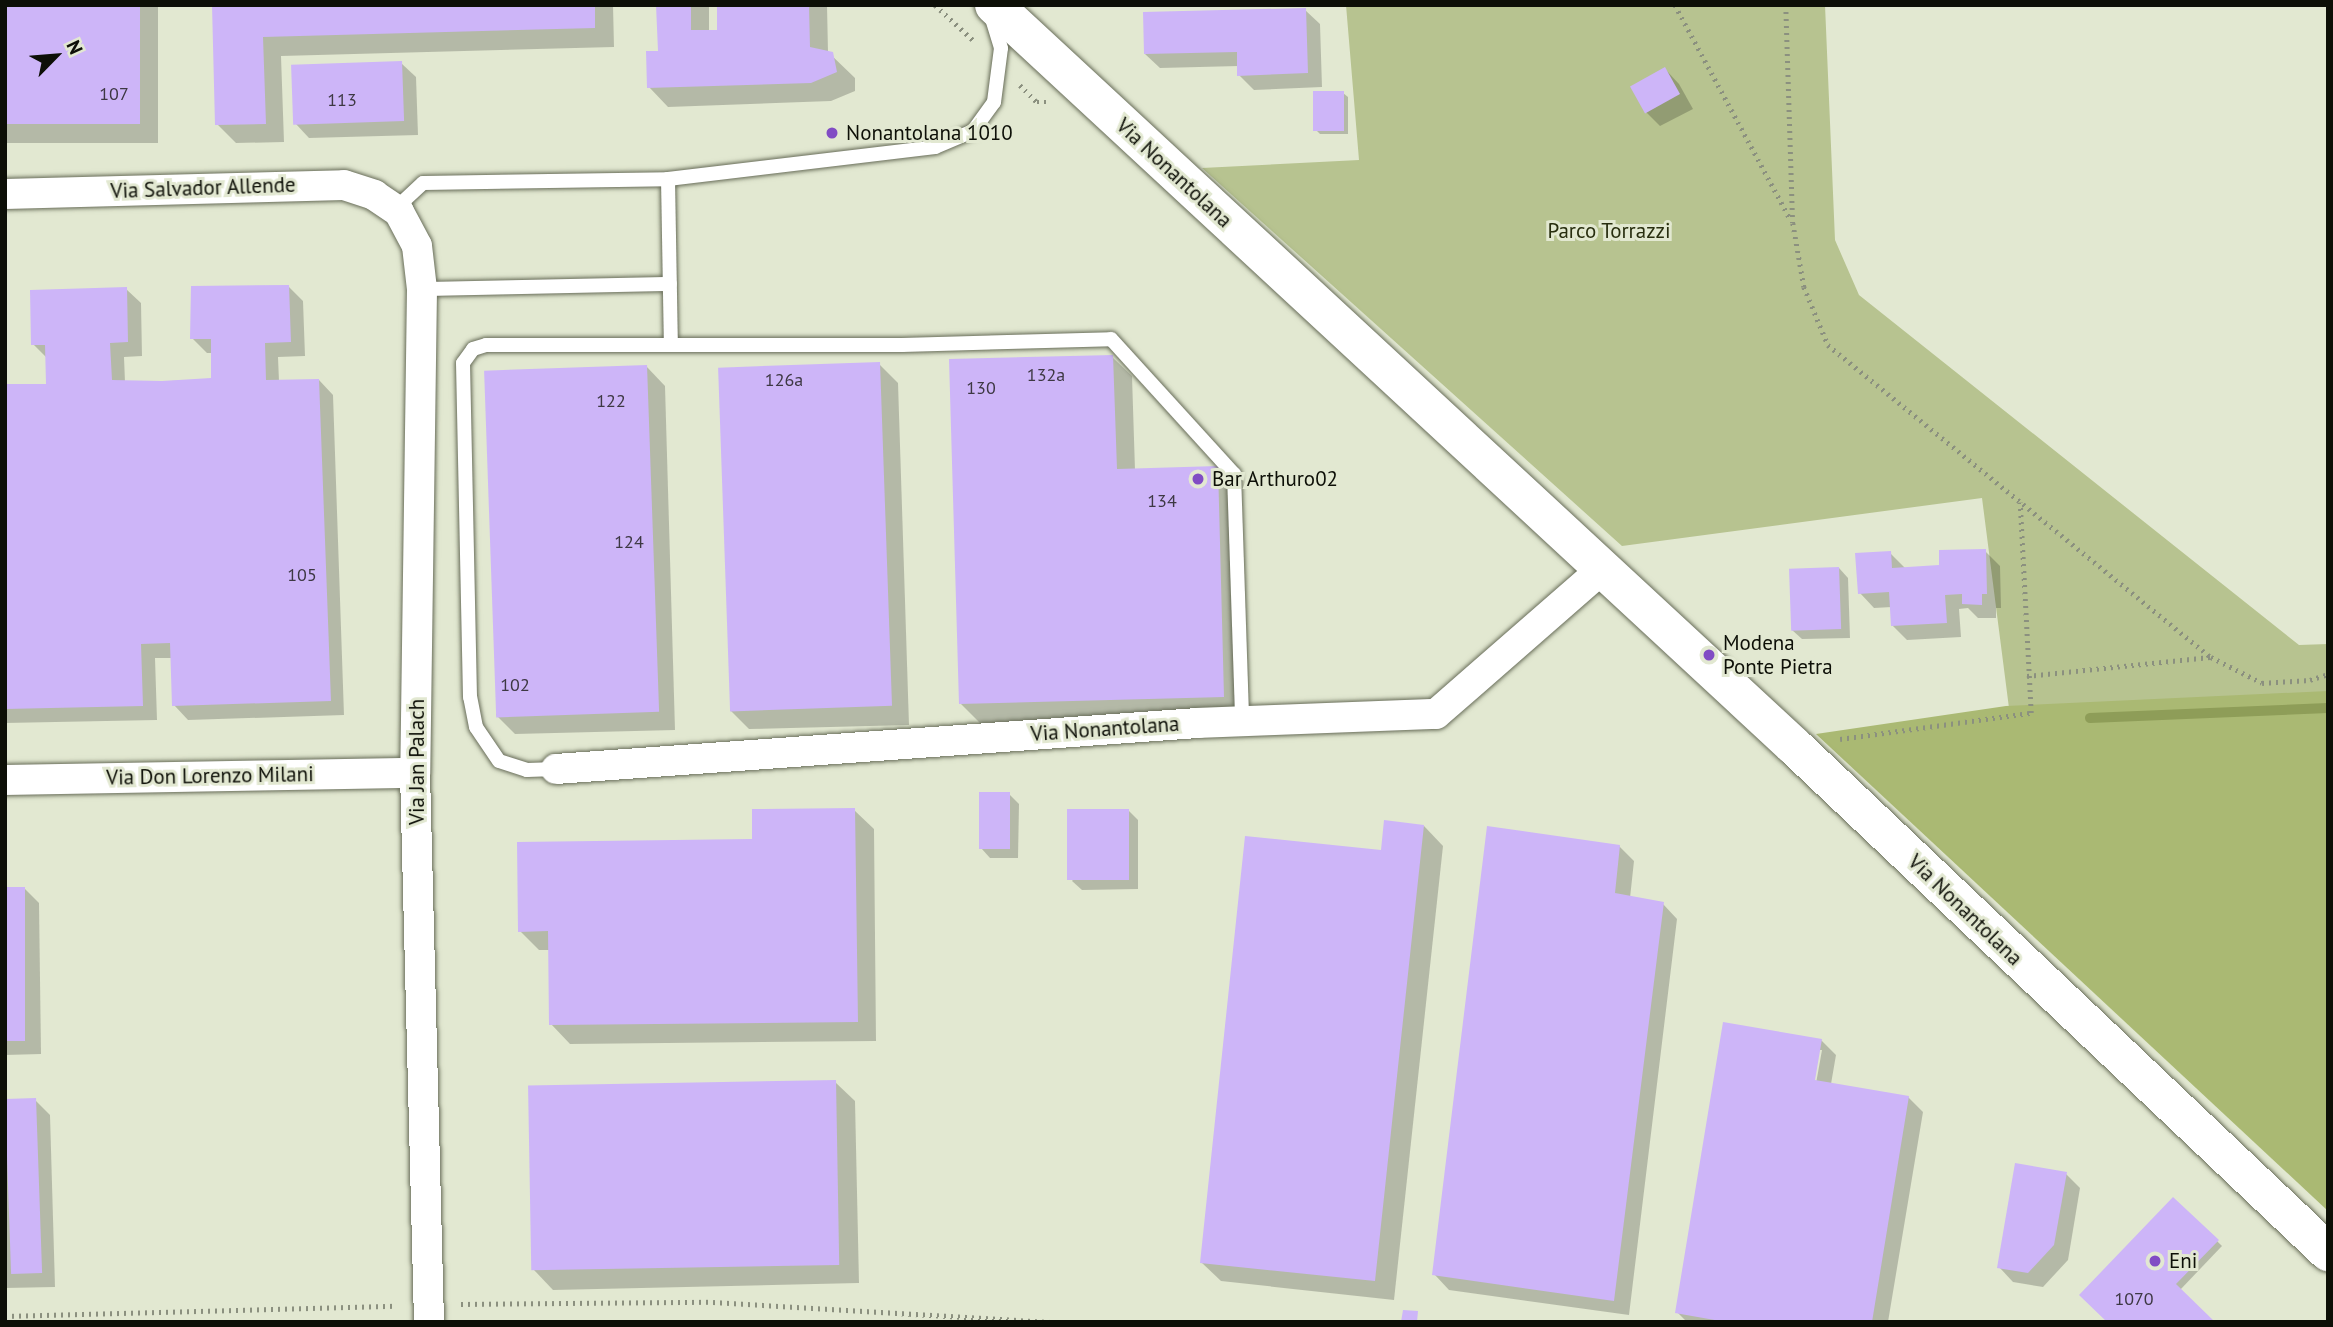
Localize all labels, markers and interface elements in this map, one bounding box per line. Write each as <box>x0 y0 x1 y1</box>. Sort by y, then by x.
north arrow <box>21 21 91 91</box>
text: N <box>62 36 89 58</box>
house number: 107 <box>99 83 129 105</box>
house number: 113 <box>327 89 357 111</box>
street label: Via Nonantolana <box>1111 113 1237 233</box>
place label: Nonantolana 1010 <box>846 120 1013 146</box>
marker: Nonantolana 1010 <box>824 125 840 141</box>
street label: Via Salvador Allende <box>110 172 296 204</box>
park label: Parco Torrazzi <box>1547 218 1671 244</box>
house number: 132a <box>1027 364 1065 386</box>
house number: 126a <box>765 369 803 391</box>
house number: 130 <box>966 377 996 399</box>
house number: 122 <box>596 390 626 412</box>
place label: Bar Arthuro02 <box>1212 466 1339 492</box>
marker: Bar Arthuro02 <box>1190 471 1206 487</box>
house number: 134 <box>1147 490 1177 512</box>
house number: 124 <box>614 531 644 553</box>
house number: 105 <box>287 564 317 586</box>
place label: Modena Ponte Pietra <box>1723 630 1833 680</box>
marker: Modena Ponte Pietra <box>1701 647 1717 663</box>
house number: 102 <box>500 674 530 696</box>
street label: Via Jan Palach <box>404 699 430 825</box>
street label: Via Nonantolana <box>1030 711 1180 747</box>
street label: Via Don Lorenzo Milani <box>106 762 314 790</box>
street label: Via Nonantolana <box>1903 849 2027 971</box>
place label: Eni <box>2169 1248 2197 1274</box>
marker: Eni <box>2147 1253 2163 1269</box>
house number: 1070 <box>2114 1288 2154 1310</box>

